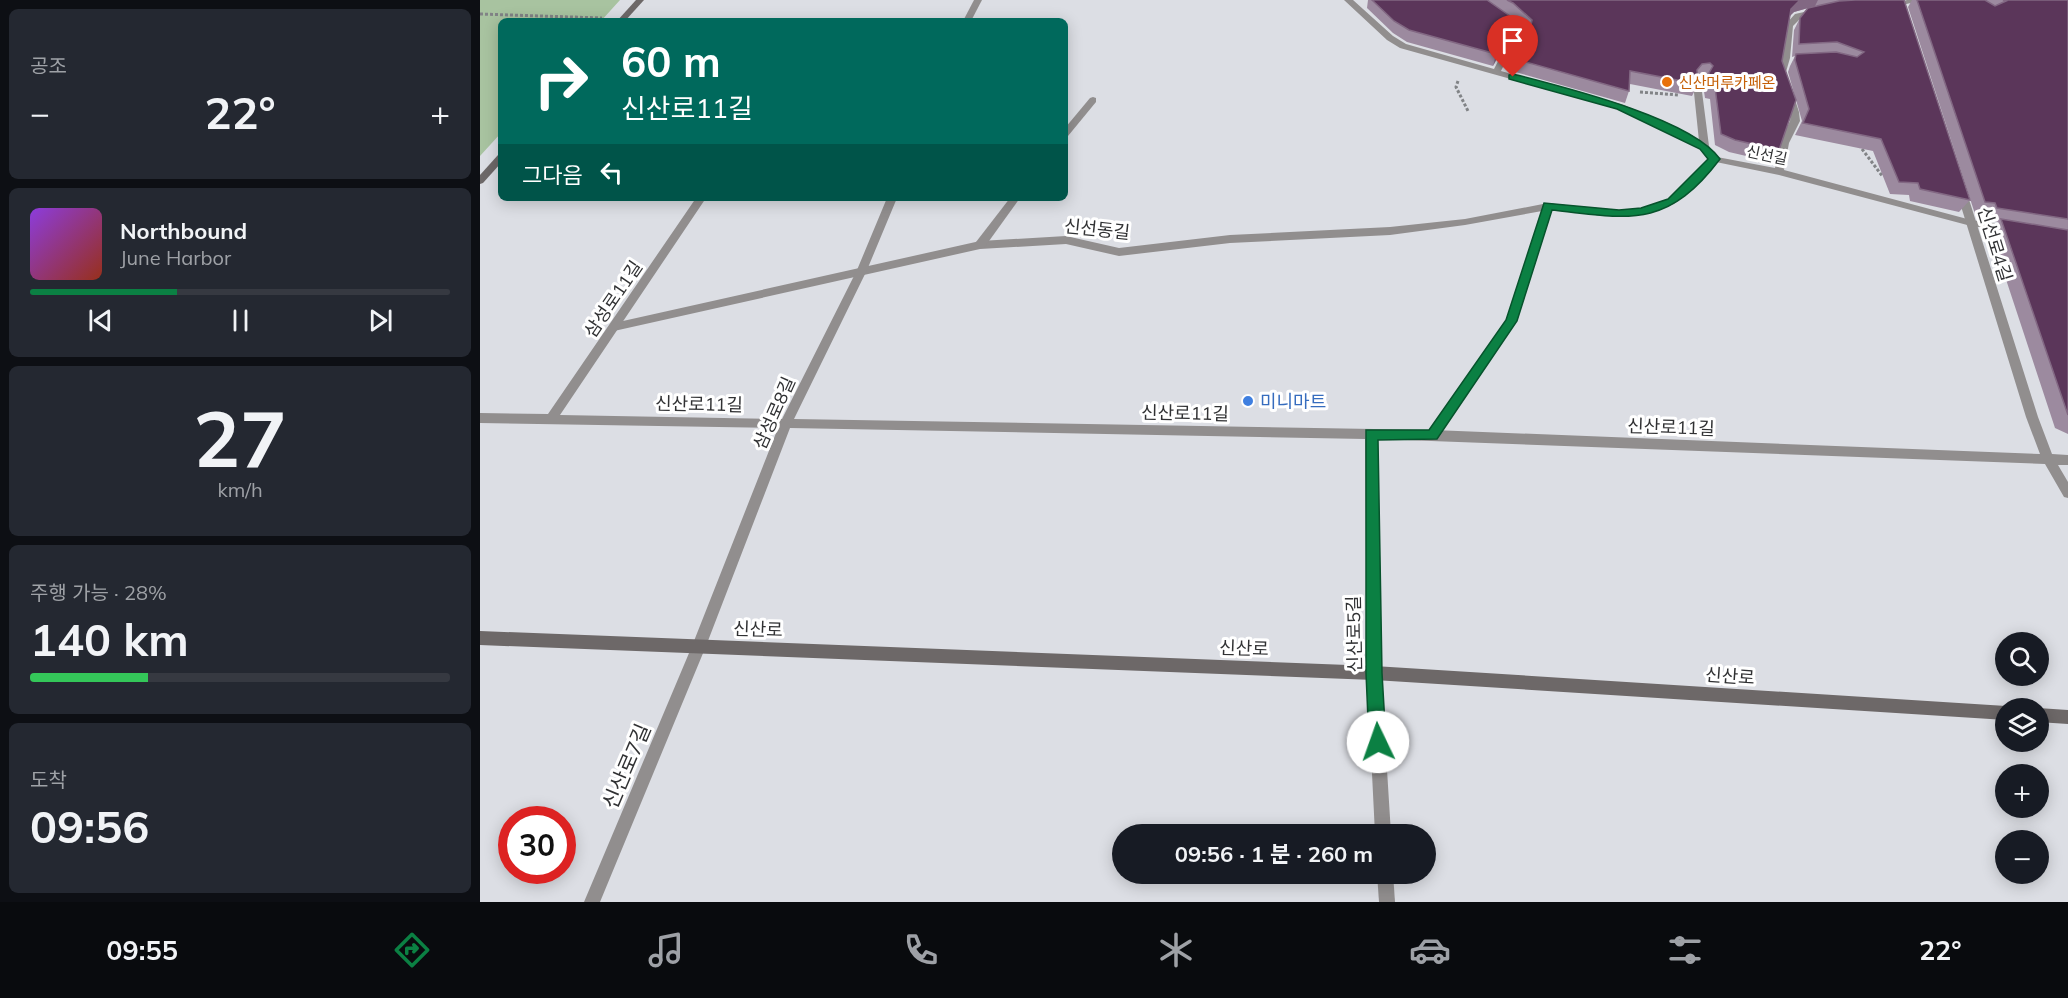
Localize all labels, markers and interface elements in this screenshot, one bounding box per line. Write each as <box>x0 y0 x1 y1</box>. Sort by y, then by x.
pin <box>1487 15 1538 77</box>
icon: arrive <box>1496 24 1529 57</box>
text: 60 m <box>621 35 721 88</box>
icon: right <box>522 42 600 120</box>
text: 공조 <box>30 53 67 78</box>
place label: 신산머루카페온 <box>1679 73 1776 92</box>
marker: 신산머루카페온 <box>1660 75 1674 89</box>
text: 22° <box>204 84 276 140</box>
text: 신산로11길 <box>621 91 753 125</box>
text: − <box>30 92 50 133</box>
text: + <box>430 92 450 133</box>
street label: 신선길 <box>1745 141 1789 169</box>
icon: left <box>595 156 628 189</box>
text: 그다음 <box>522 161 583 189</box>
street label: 신선로4길 <box>1973 204 2017 284</box>
street label: 신선동길 <box>1063 214 1131 244</box>
text: Northbound <box>120 217 247 245</box>
text: June Harbor <box>120 245 231 270</box>
street label: 삼성로11길 <box>579 256 647 342</box>
icon: previous <box>84 304 117 337</box>
icon: pause <box>224 304 257 337</box>
icon: next <box>364 304 397 337</box>
street label: 삼성로8길 <box>748 373 800 453</box>
text: 27 <box>193 389 287 487</box>
place label: 미니마트 <box>1260 390 1326 413</box>
street label: 신산로11길 <box>655 392 743 416</box>
marker: 미니마트 <box>1241 394 1255 408</box>
street label: 신산로11길 <box>1141 401 1229 425</box>
street label: 신산로11길 <box>1627 414 1715 440</box>
text: km/h <box>217 477 263 502</box>
text: 주행 가능 · 28% <box>30 580 167 605</box>
street label: 신산로5길 <box>1342 595 1366 673</box>
text: 140 km <box>30 611 189 667</box>
street label: 신산로 <box>733 617 783 641</box>
map controls <box>1995 632 2049 884</box>
button: search <box>1995 632 2049 686</box>
street label: 신산로 <box>1219 636 1269 660</box>
street label: 신산로 <box>1704 663 1756 689</box>
button: layers <box>1995 698 2049 752</box>
position arrow <box>1346 710 1410 774</box>
street label: 신산로7길 <box>596 720 656 812</box>
button: + <box>1995 764 2049 818</box>
text: 도착 <box>30 767 67 792</box>
text: 09:56 <box>30 798 149 854</box>
speed limit sign: 30 <box>498 806 576 884</box>
button: − <box>1995 830 2049 884</box>
text: 09:56 · 1 분 · 260 m <box>1175 840 1373 868</box>
icon: directions <box>391 929 433 971</box>
icon: music <box>645 929 687 971</box>
icon: phone <box>900 929 942 971</box>
icon: climate <box>1155 929 1197 971</box>
icon: car <box>1409 929 1451 971</box>
icon: filters <box>1664 929 1706 971</box>
text: 09:55 <box>106 933 178 967</box>
text: 22° <box>1919 933 1962 967</box>

